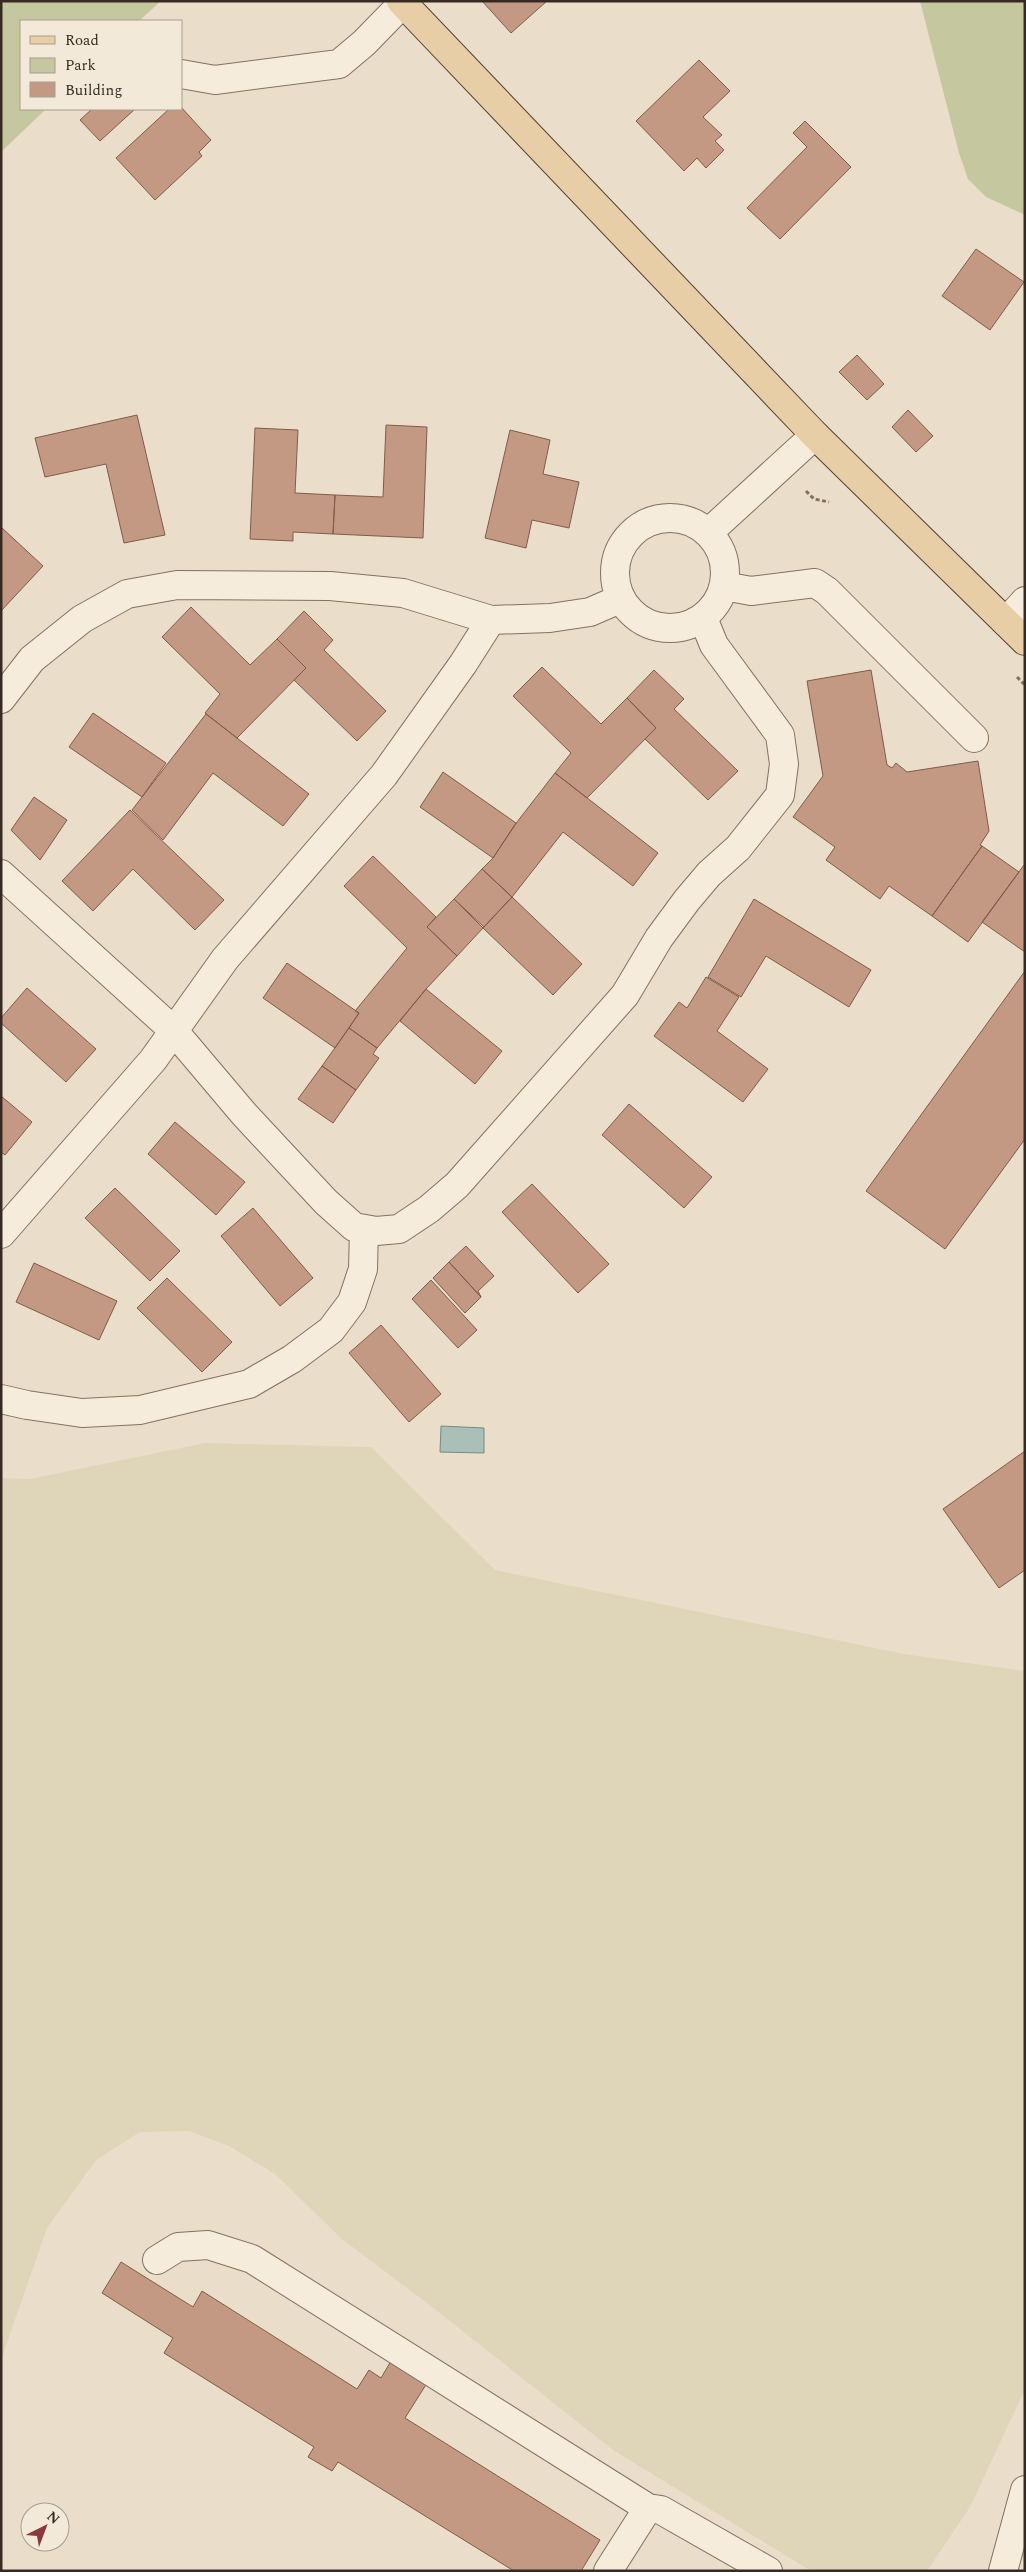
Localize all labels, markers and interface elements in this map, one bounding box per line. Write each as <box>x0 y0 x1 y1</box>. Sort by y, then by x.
legend <box>20 20 182 110</box>
text: Road <box>65 29 99 52</box>
text: Park <box>65 54 96 77</box>
text: Building <box>65 79 122 102</box>
north arrow <box>20 2502 70 2552</box>
text: N <box>42 2506 65 2529</box>

